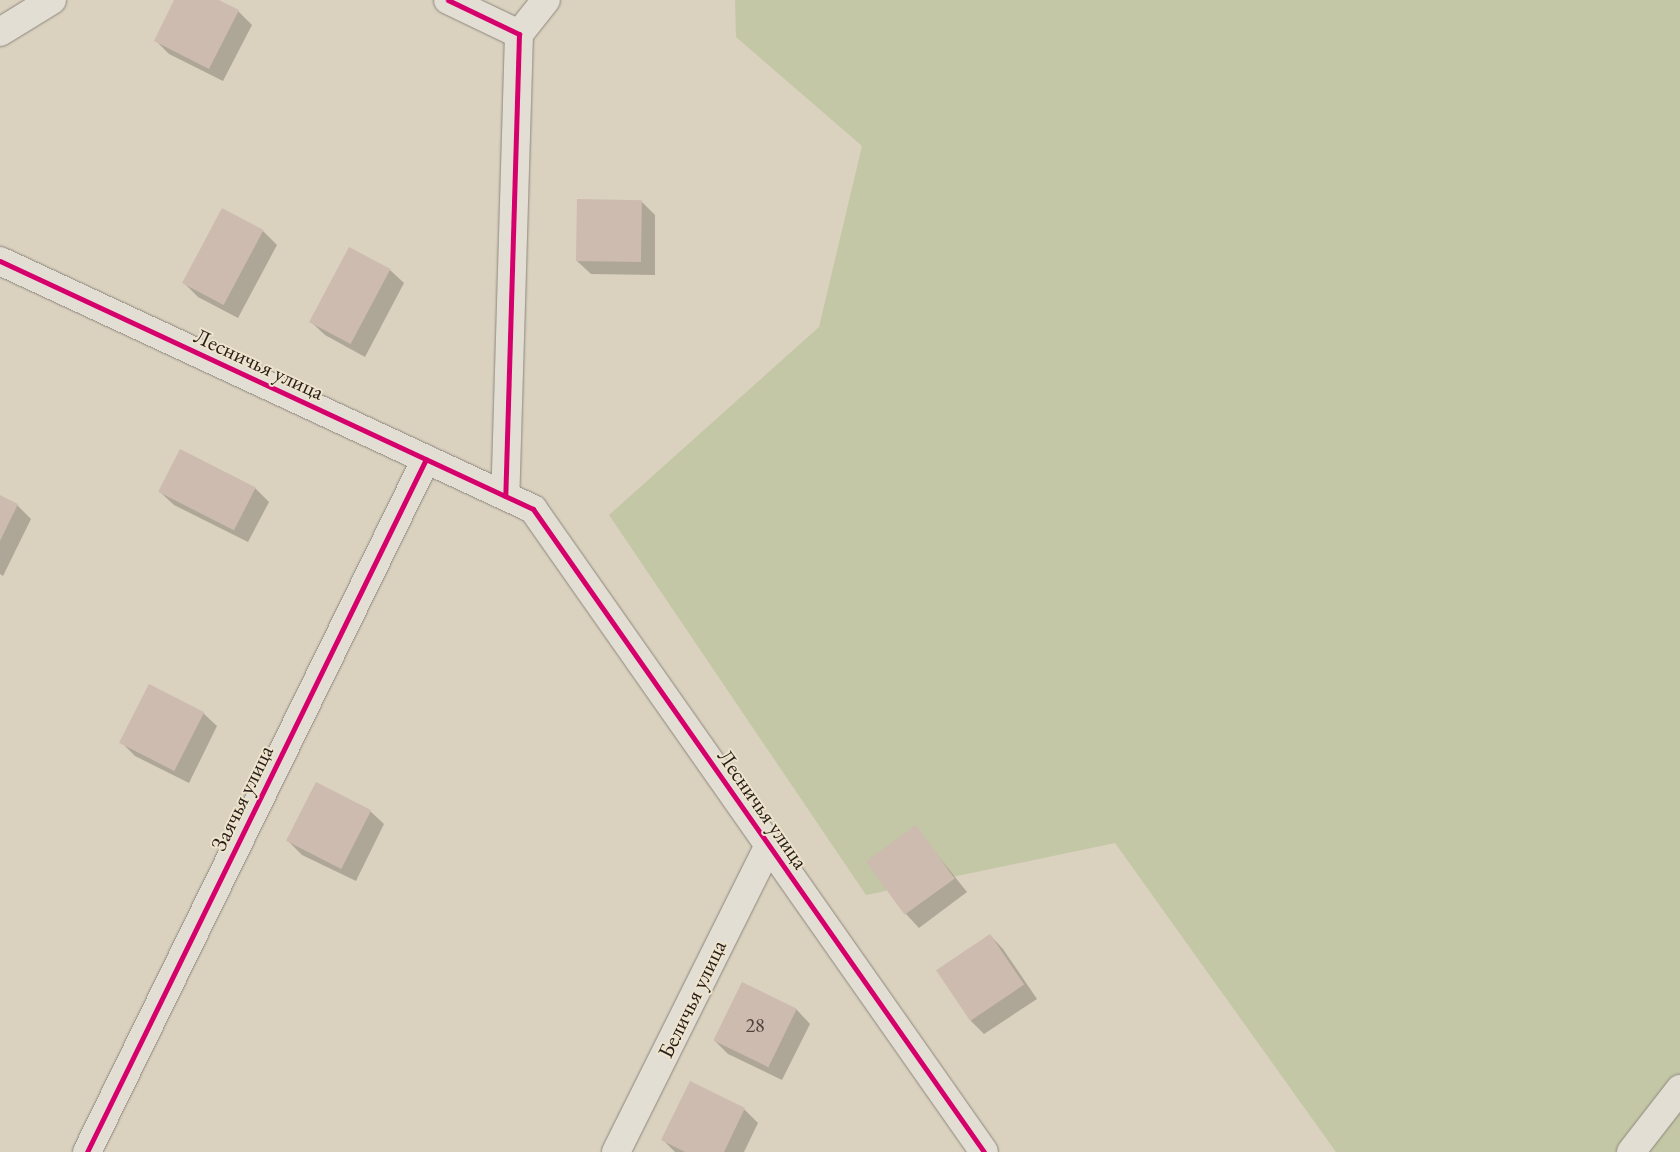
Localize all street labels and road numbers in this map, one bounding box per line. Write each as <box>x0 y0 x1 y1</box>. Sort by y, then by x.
street label: Лесничья улица <box>190 322 328 406</box>
street label: Заячья улица <box>205 741 279 855</box>
street label: Лесничья улица <box>712 744 814 874</box>
street label: Беличья улица <box>652 936 732 1062</box>

